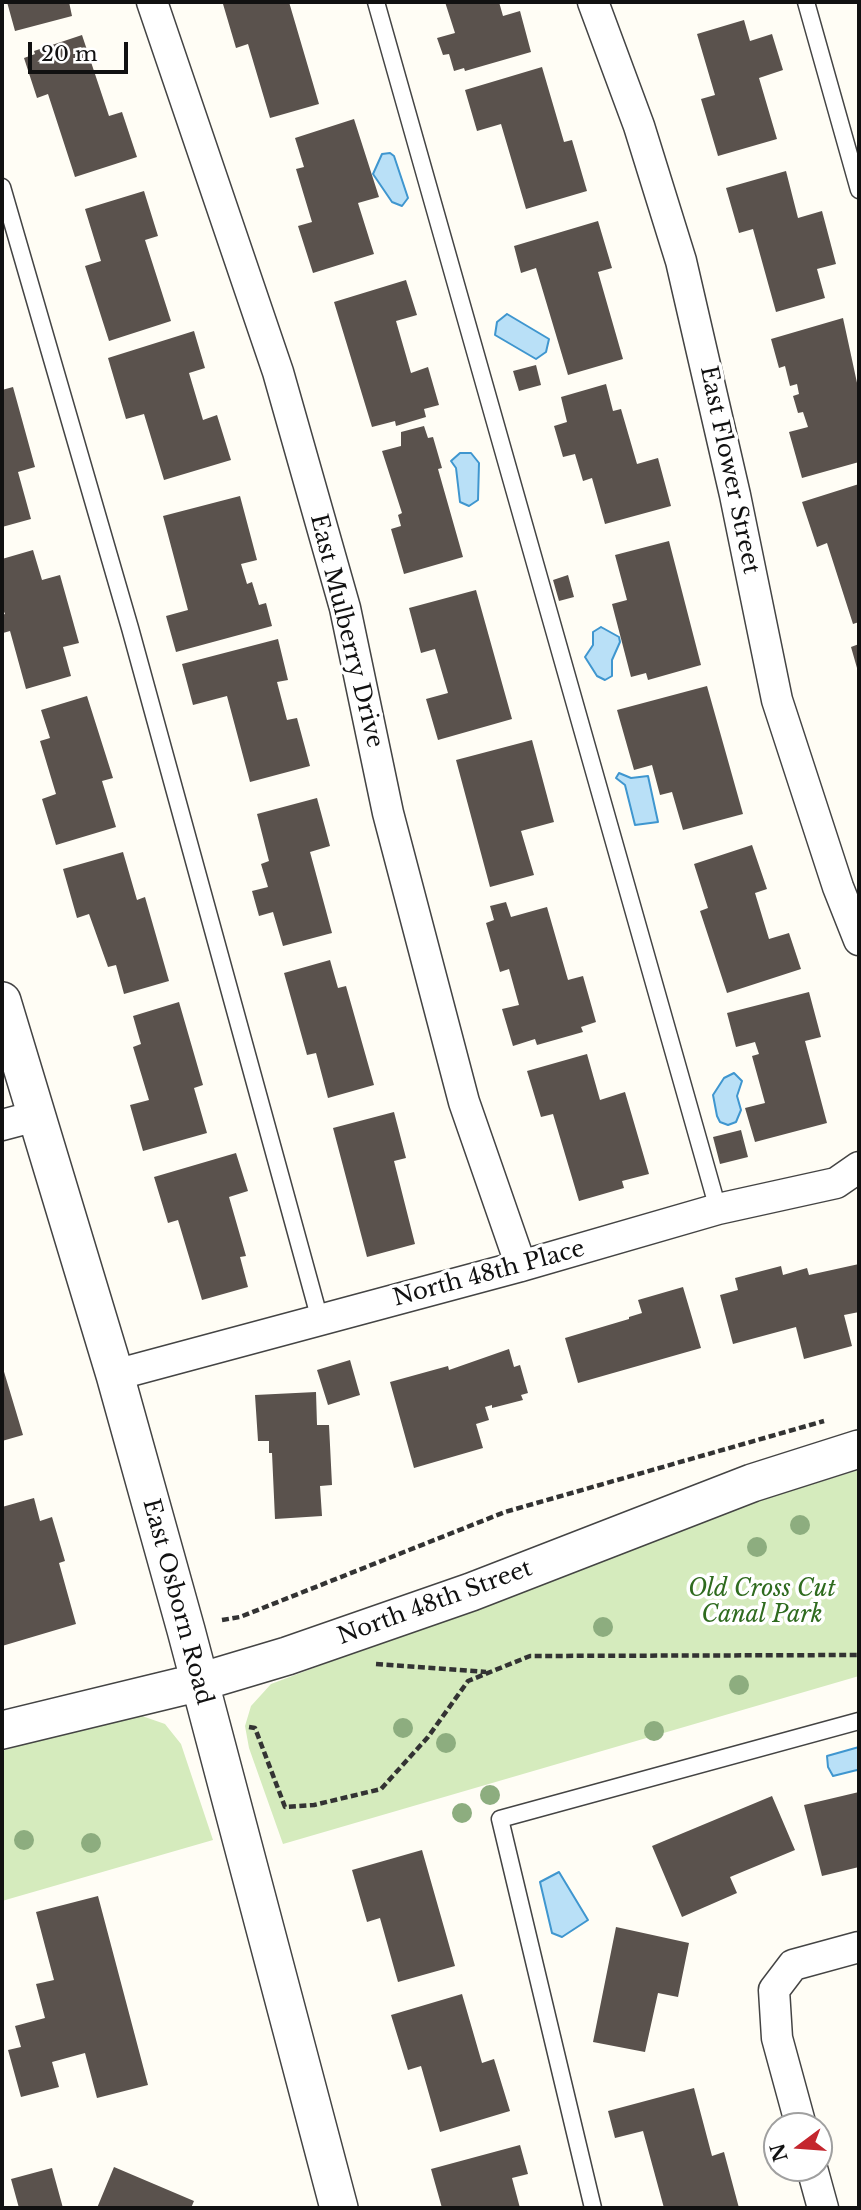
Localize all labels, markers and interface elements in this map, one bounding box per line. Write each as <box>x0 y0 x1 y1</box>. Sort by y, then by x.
scale bar <box>32 28 131 72</box>
text: 20 m <box>41 41 98 67</box>
street label: East Flower Street <box>693 364 765 576</box>
street label: East Mulberry Drive <box>304 511 388 751</box>
street label: North 48th Place <box>390 1235 588 1313</box>
street label: East Osborn Road <box>136 1496 218 1708</box>
street label: North 48th Street <box>334 1555 536 1651</box>
park label: Old Cross Cut Canal Park <box>688 1576 836 1630</box>
north arrow <box>763 2112 833 2182</box>
text: N <box>766 2141 793 2164</box>

